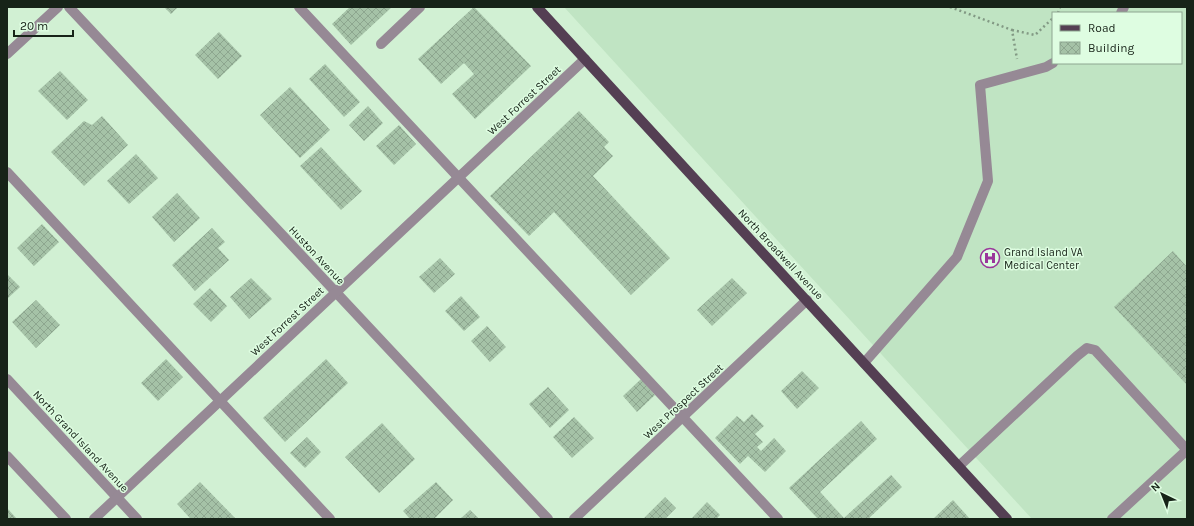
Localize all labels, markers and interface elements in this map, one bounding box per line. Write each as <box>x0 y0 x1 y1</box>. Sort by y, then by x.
scale bar <box>14 12 73 38</box>
legend <box>1052 12 1182 64</box>
text: 20 m <box>20 19 48 33</box>
text: Road <box>1088 21 1116 35</box>
text: Building <box>1088 41 1135 55</box>
street label: West Forrest Street <box>485 63 564 138</box>
street label: North Broadwell Avenue <box>735 206 826 303</box>
street label: Huston Avenue <box>286 223 347 288</box>
place label: Grand Island VA Medical Center <box>1004 246 1083 272</box>
hospital icon: Grand Island VA Medical Center <box>979 247 1001 269</box>
street label: West Forrest Street <box>248 284 327 359</box>
street label: West Prospect Street <box>641 361 726 442</box>
street label: North Grand Island Avenue <box>30 388 131 495</box>
north arrow <box>1142 474 1182 514</box>
text: N <box>1148 480 1163 494</box>

